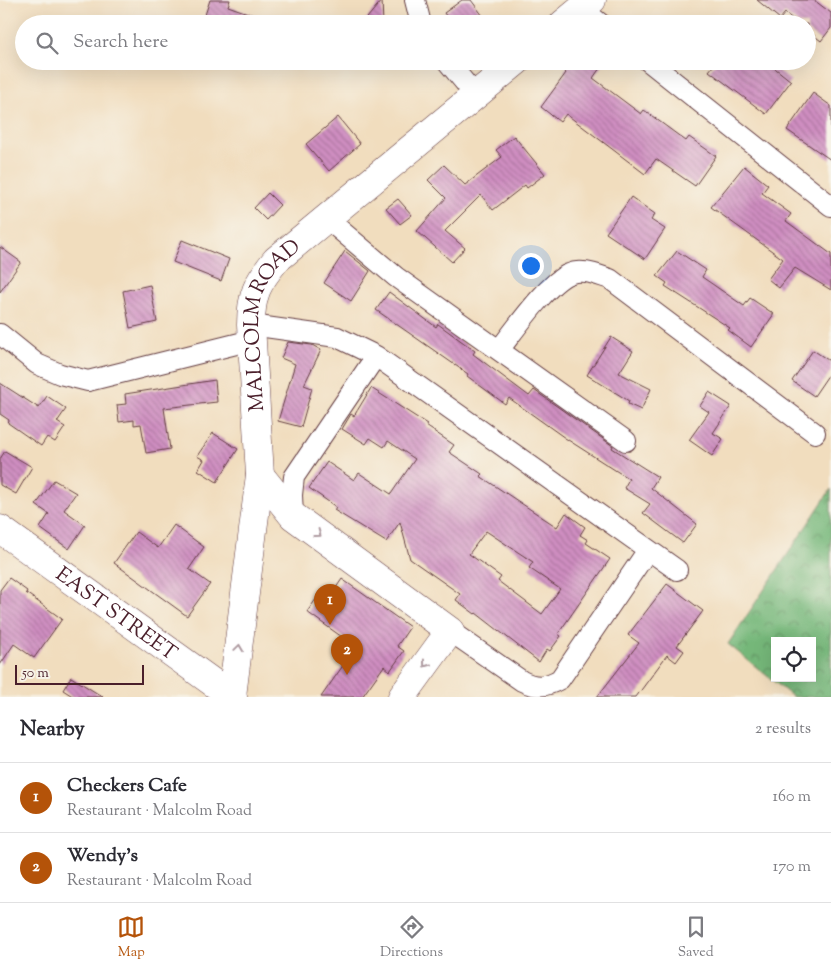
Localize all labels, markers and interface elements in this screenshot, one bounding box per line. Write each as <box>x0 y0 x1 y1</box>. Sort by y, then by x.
search box <box>15 15 816 70</box>
icon: search <box>33 29 61 57</box>
text: Search here <box>73 29 168 56</box>
street label: MALCOLM ROAD <box>238 233 308 412</box>
your location <box>518 253 544 279</box>
one-way arrow <box>312 528 322 537</box>
street label: EAST STREET <box>49 561 183 669</box>
pin: 1 <box>314 584 346 625</box>
pin: 2 <box>331 634 363 675</box>
map controls <box>771 637 816 682</box>
button: locate <box>771 637 816 682</box>
one-way arrow <box>233 644 244 652</box>
one-way arrow <box>423 658 432 668</box>
scale bar <box>15 662 144 685</box>
text: 50 m <box>22 664 49 684</box>
text: Nearby <box>20 715 85 745</box>
text: 2 results <box>755 718 811 741</box>
text: Checkers Cafe <box>67 773 187 800</box>
text: 1 <box>33 786 39 809</box>
text: 160 m <box>773 786 811 809</box>
text: Restaurant · Malcolm Road <box>67 800 252 823</box>
text: Wendy's <box>67 843 138 870</box>
text: 2 <box>32 856 40 879</box>
text: 170 m <box>773 856 811 879</box>
text: Restaurant · Malcolm Road <box>67 870 252 893</box>
tab: Map <box>117 913 145 963</box>
tab: Directions <box>380 913 443 963</box>
tab: Saved <box>678 913 714 963</box>

